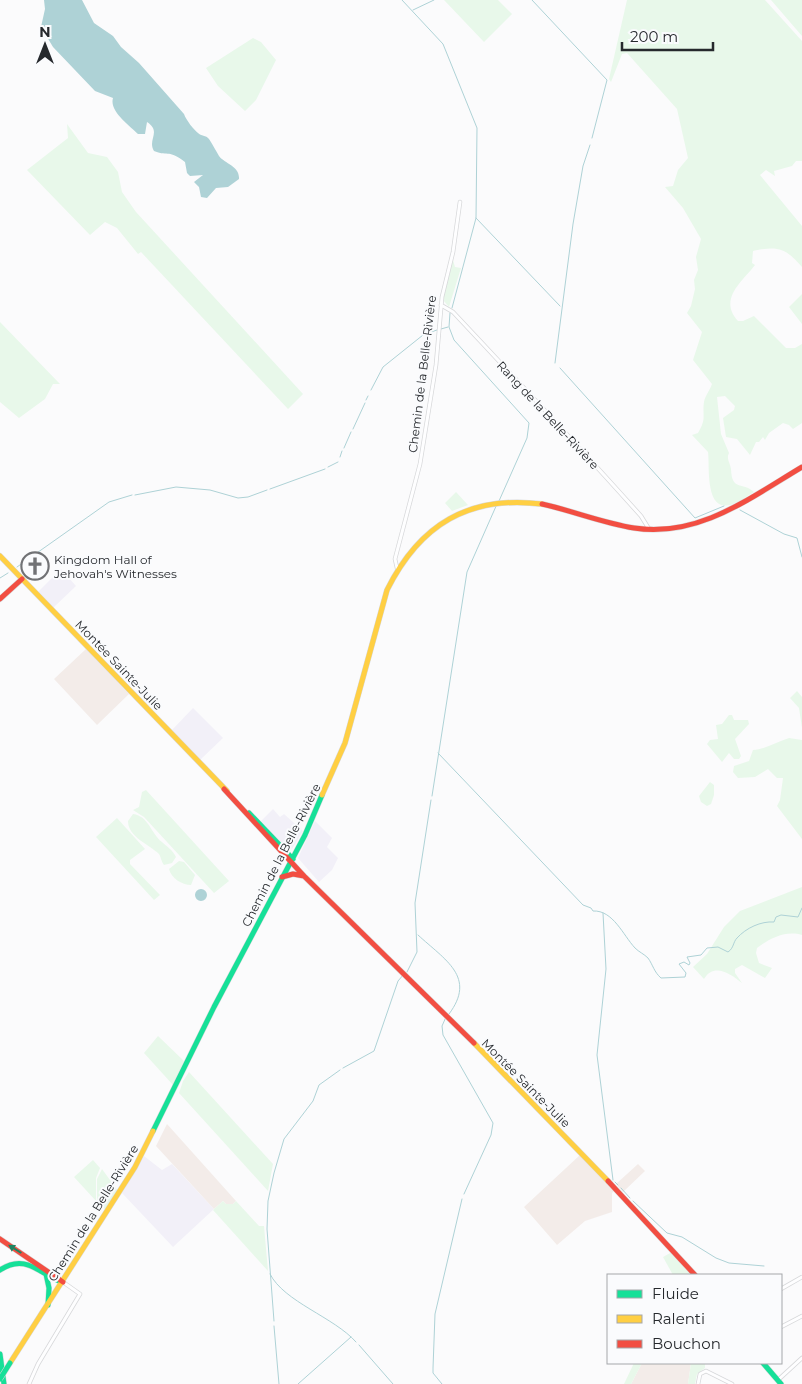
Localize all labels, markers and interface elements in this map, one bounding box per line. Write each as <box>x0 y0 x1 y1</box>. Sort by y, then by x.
north arrow <box>20 20 70 70</box>
scale bar <box>622 20 713 52</box>
text: N <box>39 23 51 41</box>
text: 200 m <box>630 27 678 46</box>
street label: Chemin de la Belle-Rivière <box>405 294 439 454</box>
street label: Rang de la Belle-Rivière <box>494 358 602 472</box>
church icon: Kingdom Hall of Jehovah's Witnesses <box>20 551 50 581</box>
place label: Kingdom Hall of Jehovah's Witnesses <box>53 552 177 581</box>
street label: Montée Sainte-Julie <box>72 617 166 713</box>
street label: Chemin de la Belle-Rivière <box>238 781 324 929</box>
street label: Montée Sainte-Julie <box>479 1036 573 1130</box>
street label: Chemin de la Belle-Rivière <box>45 1142 141 1284</box>
one-way arrow <box>9 1244 22 1254</box>
legend <box>607 1274 782 1364</box>
text: Fluide <box>652 1284 699 1303</box>
text: Ralenti <box>652 1309 705 1328</box>
text: Bouchon <box>652 1334 721 1353</box>

